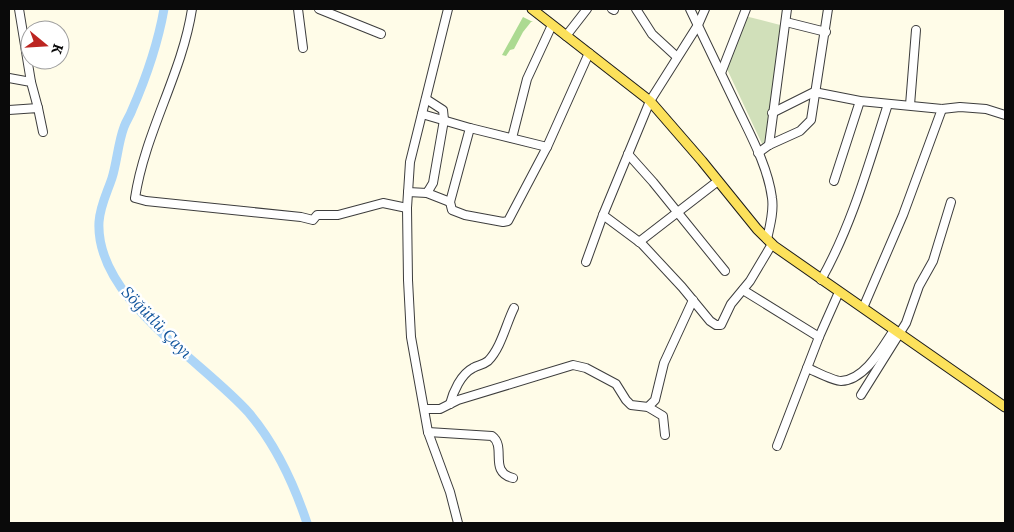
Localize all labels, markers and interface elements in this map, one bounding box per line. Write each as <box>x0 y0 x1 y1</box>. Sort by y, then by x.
north arrow <box>20 20 70 70</box>
text: K <box>47 41 67 57</box>
water label: Söğütlü Çayı <box>118 282 196 362</box>

